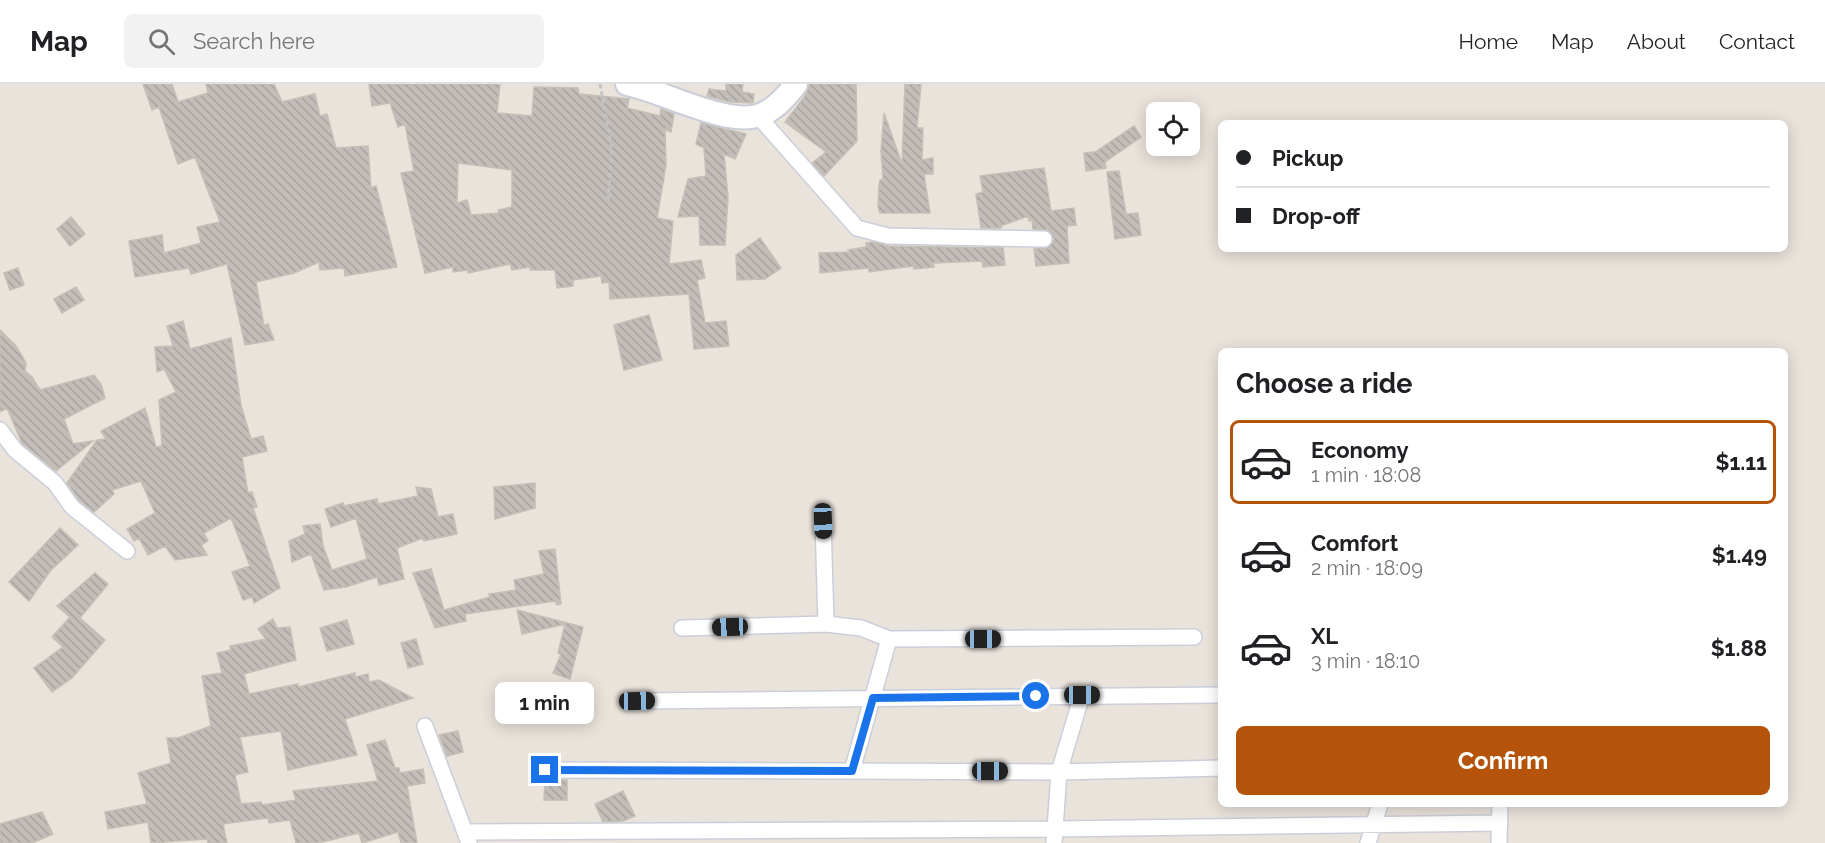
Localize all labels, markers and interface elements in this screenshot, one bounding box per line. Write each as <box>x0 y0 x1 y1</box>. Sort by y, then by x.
search box <box>124 14 544 68</box>
text: Map <box>30 25 88 58</box>
icon: search <box>145 25 178 58</box>
text: Search here <box>193 28 315 54</box>
text: Home <box>1459 29 1518 54</box>
text: Map <box>1551 29 1594 54</box>
text: About <box>1627 29 1686 54</box>
text: Contact <box>1719 29 1795 54</box>
map controls <box>1146 102 1200 156</box>
button: locate <box>1146 102 1200 156</box>
text: Pickup <box>1272 145 1344 171</box>
text: Drop-off <box>1272 203 1360 229</box>
text: Choose a ride <box>1236 368 1412 399</box>
icon: car <box>1239 435 1293 489</box>
text: Economy <box>1311 437 1409 463</box>
text: $1.11 <box>1715 449 1767 475</box>
text: 1 min · 18:08 <box>1311 463 1421 487</box>
car <box>813 503 833 539</box>
icon: car <box>1239 528 1293 582</box>
text: Comfort <box>1311 530 1398 556</box>
text: $1.49 <box>1712 542 1767 568</box>
text: 2 min · 18:09 <box>1311 556 1423 580</box>
car <box>712 617 748 637</box>
icon: car <box>1239 621 1293 675</box>
text: XL <box>1311 623 1338 649</box>
car <box>965 630 1001 648</box>
text: $1.88 <box>1711 635 1767 661</box>
text: 3 min · 18:10 <box>1311 649 1420 673</box>
route start <box>1022 682 1049 709</box>
callout: 1 min <box>496 683 594 725</box>
car <box>1064 686 1100 704</box>
text: 1 min <box>519 691 570 715</box>
car <box>619 692 655 710</box>
button: Confirm <box>1236 726 1770 795</box>
route end <box>531 756 558 783</box>
car <box>972 762 1008 780</box>

